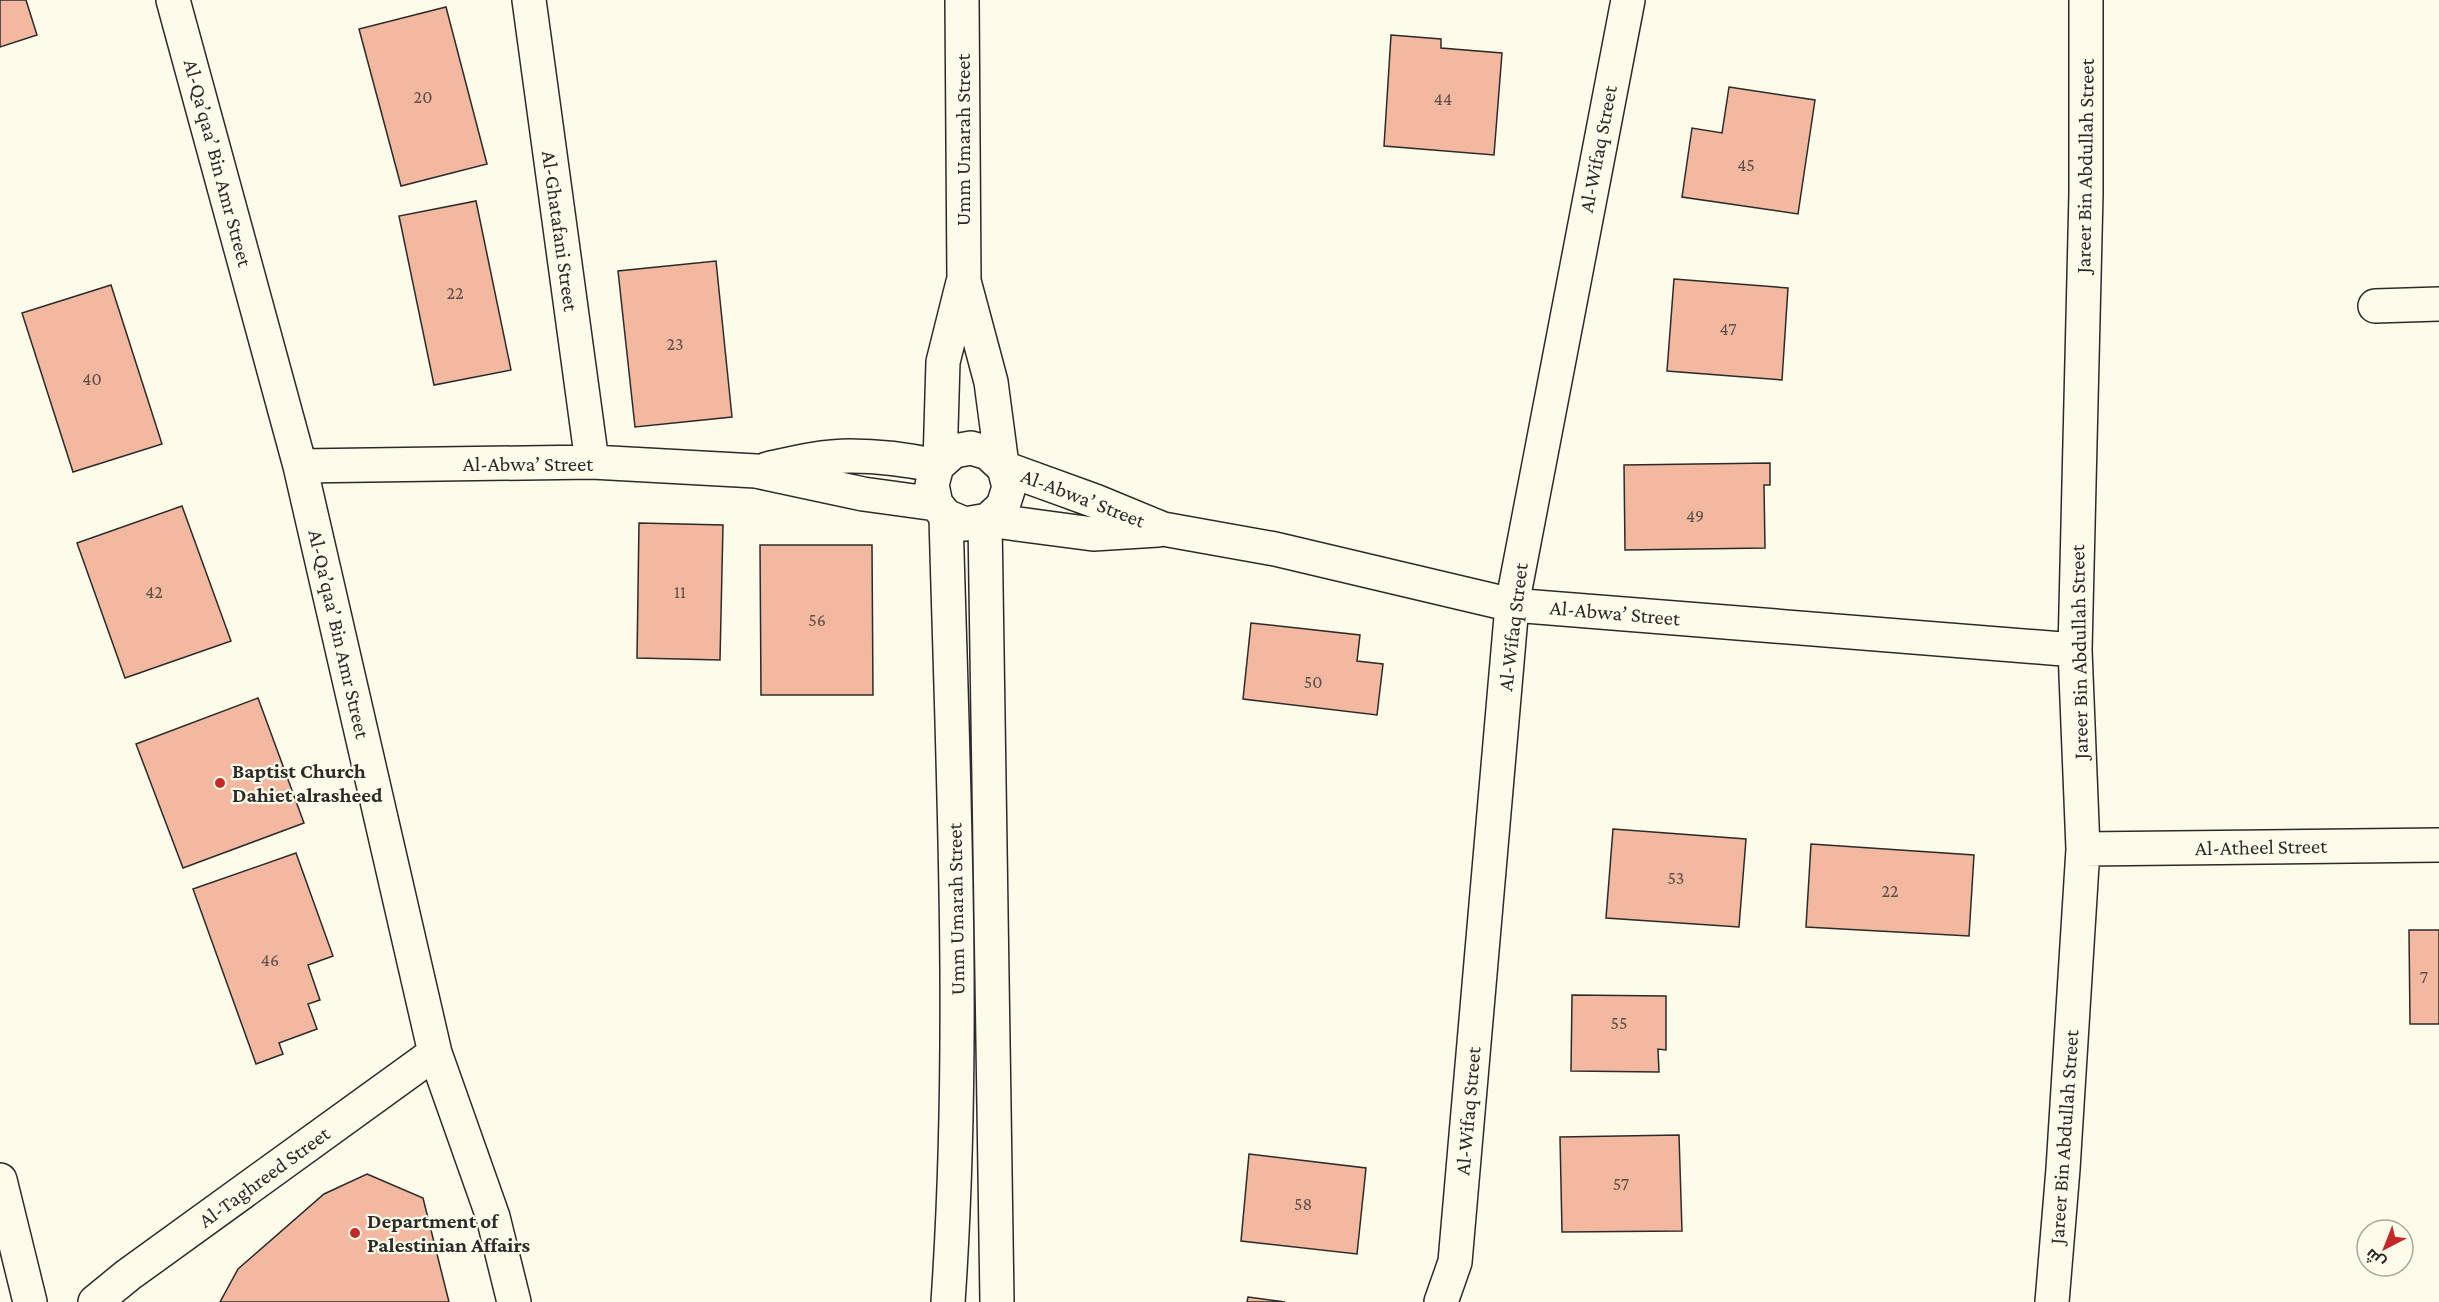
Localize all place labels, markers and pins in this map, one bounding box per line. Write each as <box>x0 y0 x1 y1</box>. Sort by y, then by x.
place label: Baptist Church Dahiet alrasheed <box>232 759 383 807</box>
marker: Baptist Church Dahiet alrasheed <box>213 776 227 790</box>
place label: Department of Palestinian Affairs <box>367 1209 531 1257</box>
marker: Department of Palestinian Affairs <box>348 1226 362 1240</box>

